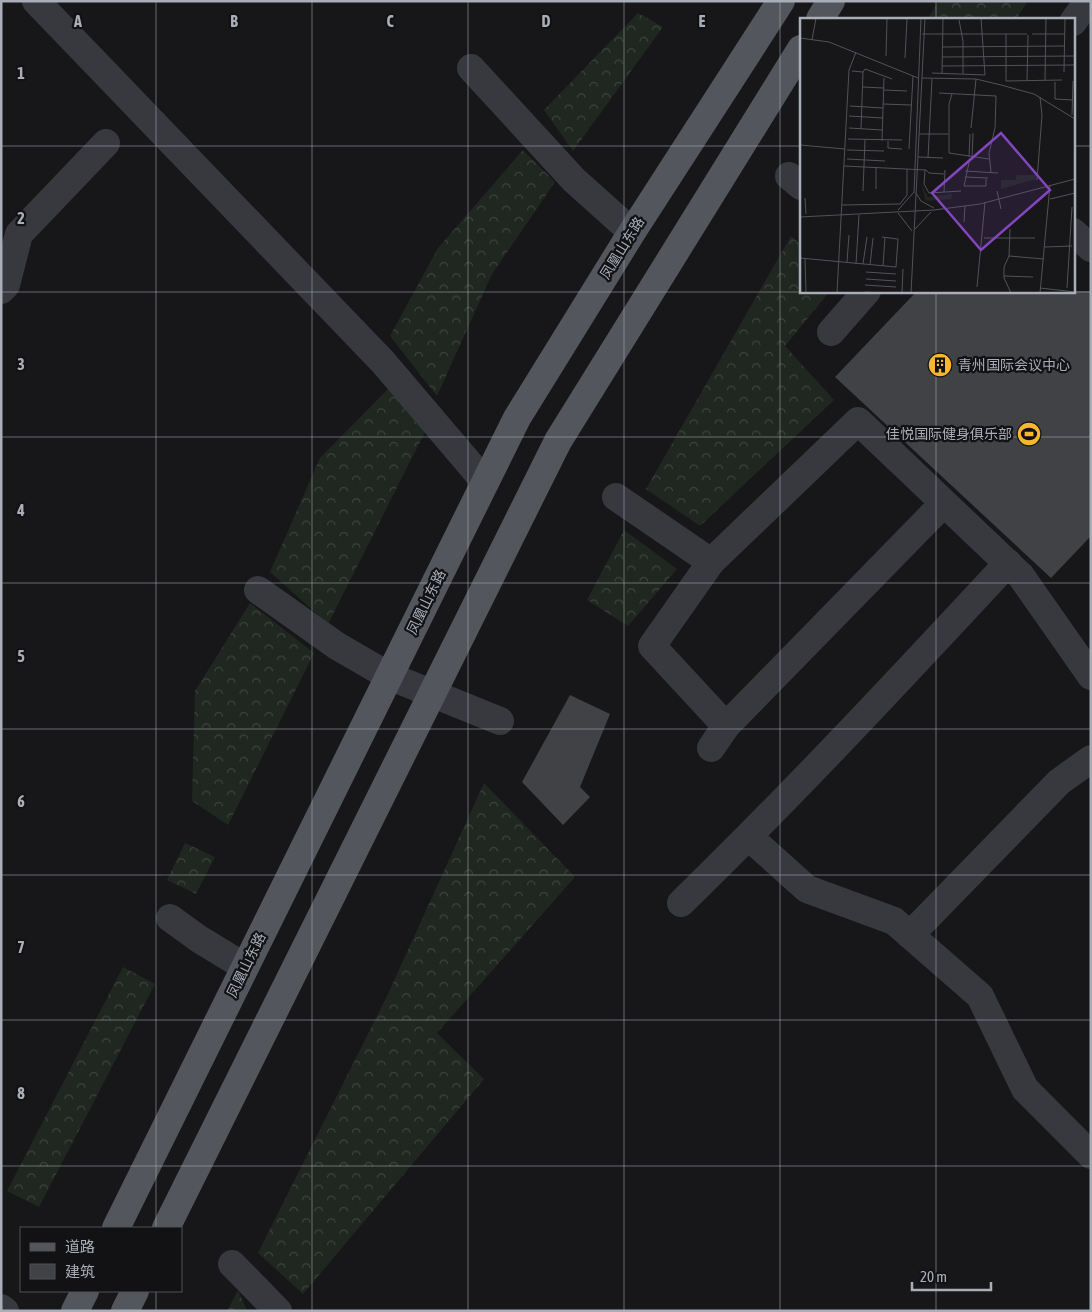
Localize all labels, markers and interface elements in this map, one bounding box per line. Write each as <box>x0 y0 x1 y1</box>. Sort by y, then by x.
text: A <box>73 12 82 30</box>
text: B <box>230 12 238 30</box>
text: C <box>386 12 394 30</box>
text: D <box>542 12 551 30</box>
text: E <box>699 12 706 30</box>
inset map <box>800 18 1074 292</box>
text: 1 <box>17 64 25 82</box>
text: 2 <box>17 209 25 227</box>
street label: 凤凰山东路 <box>597 214 647 282</box>
building icon: 青州国际会议中心 <box>927 352 953 378</box>
text: 3 <box>17 355 25 373</box>
place label: 青州国际会议中心 <box>958 357 1070 373</box>
sports icon: 佳悦国际健身俱乐部 <box>1016 421 1042 447</box>
place label: 佳悦国际健身俱乐部 <box>886 426 1012 442</box>
text: 4 <box>16 501 25 519</box>
street label: 凤凰山东路 <box>403 567 449 637</box>
text: 5 <box>17 647 25 665</box>
text: 6 <box>17 792 25 810</box>
street label: 凤凰山东路 <box>223 930 269 1000</box>
text: 7 <box>17 938 25 956</box>
text: 8 <box>17 1084 25 1102</box>
legend <box>20 1227 182 1292</box>
text: 道路 <box>65 1238 95 1255</box>
scale bar <box>912 1260 991 1292</box>
text: 建筑 <box>65 1263 95 1280</box>
text: 20 m <box>920 1268 947 1285</box>

